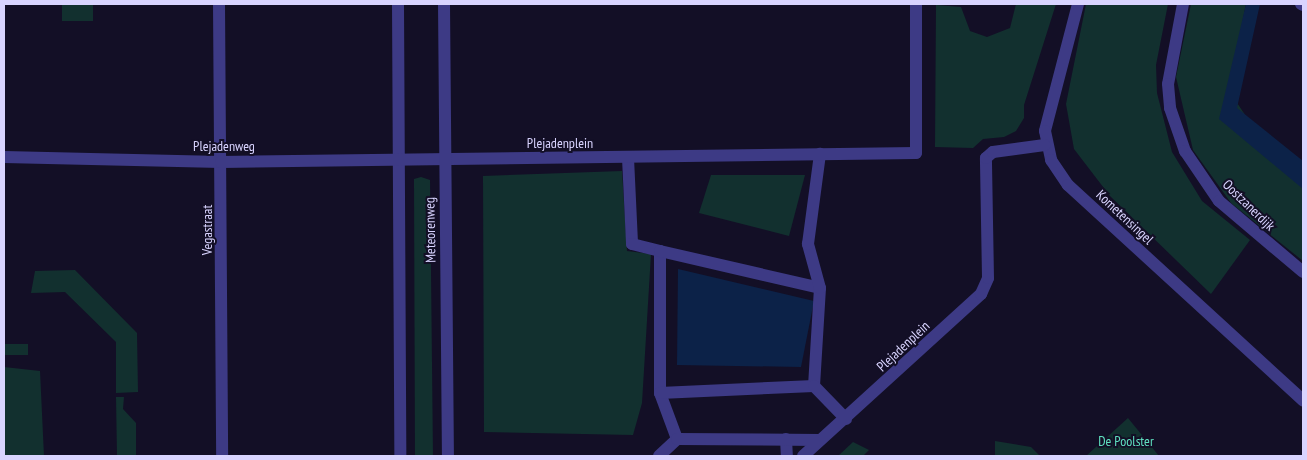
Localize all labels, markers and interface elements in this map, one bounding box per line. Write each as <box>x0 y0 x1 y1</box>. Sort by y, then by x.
street label: Plejadenplein <box>527 135 593 151</box>
street label: Plejadenweg <box>193 138 255 154</box>
street label: Oostzanerdijk <box>1219 176 1279 234</box>
street label: Kometensingel <box>1093 186 1157 248</box>
street label: Meteorenweg <box>421 197 439 263</box>
street label: Vegastraat <box>199 205 215 255</box>
street label: Plejadenplein <box>873 317 933 375</box>
park label: De Poolster <box>1098 433 1154 449</box>

